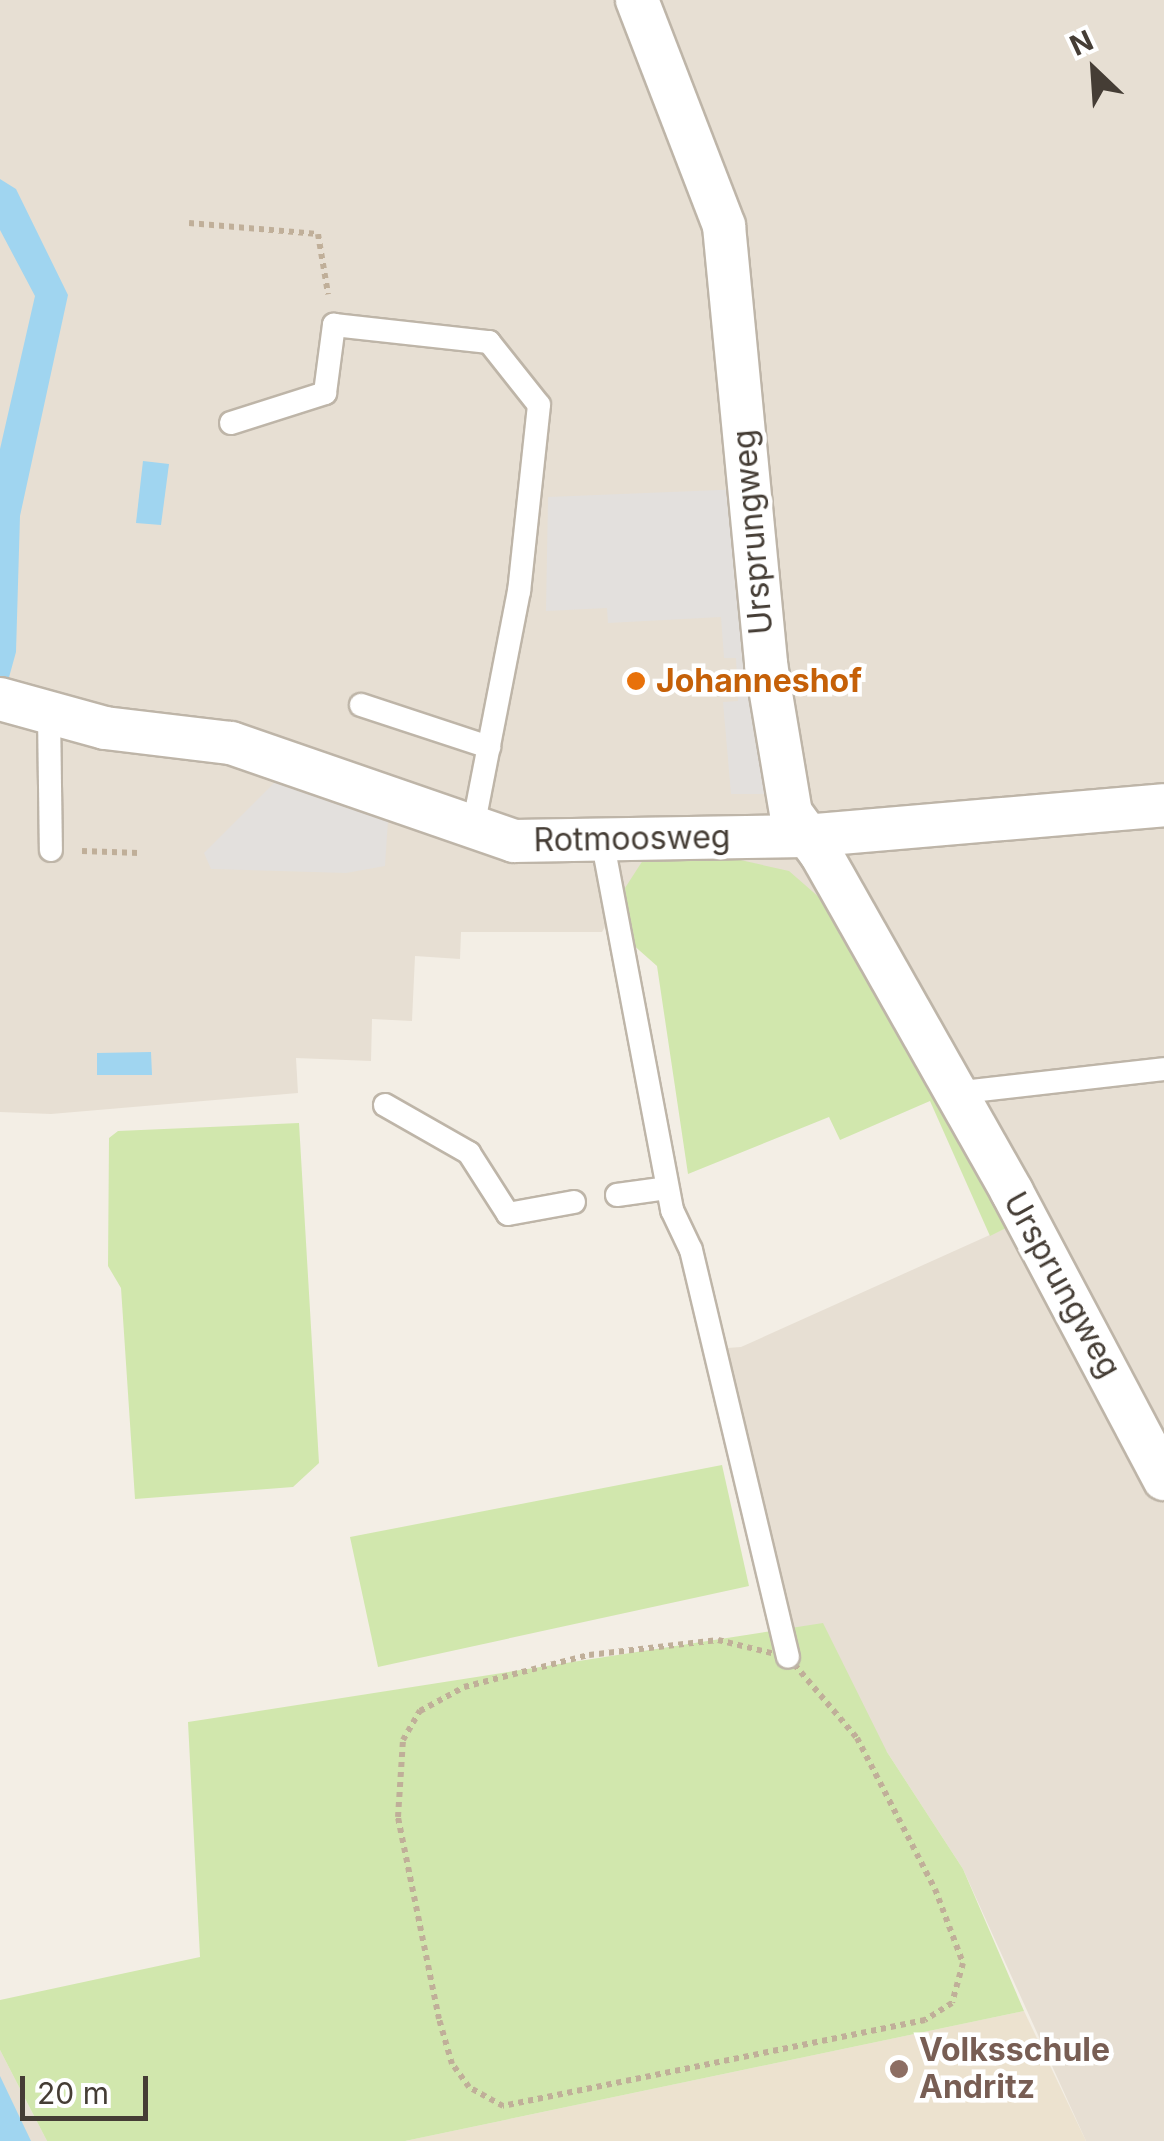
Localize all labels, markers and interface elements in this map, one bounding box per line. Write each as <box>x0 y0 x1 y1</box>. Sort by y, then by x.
north arrow <box>1044 20 1144 120</box>
text: N <box>1064 23 1098 63</box>
street label: Ursprungweg <box>725 428 781 636</box>
place label: Johanneshof <box>656 662 862 700</box>
marker: Johanneshof <box>625 670 647 692</box>
street label: Rotmoosweg <box>533 818 731 860</box>
street label: Ursprungweg <box>995 1186 1129 1384</box>
place label: Volksschule Andritz <box>919 2032 1110 2107</box>
scale bar <box>25 2056 152 2118</box>
marker: Volksschule Andritz <box>888 2058 910 2080</box>
text: 20 m <box>37 2075 109 2111</box>

